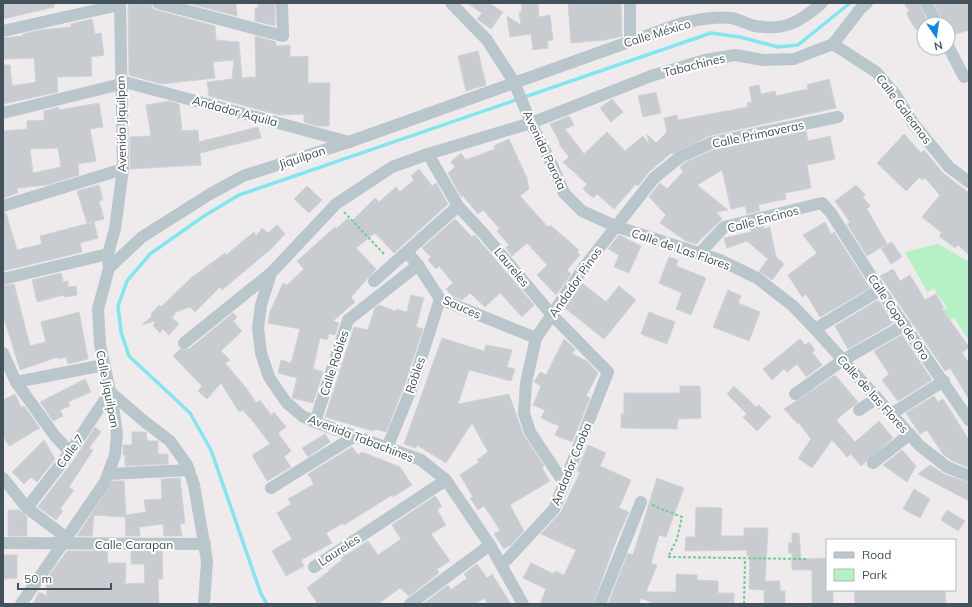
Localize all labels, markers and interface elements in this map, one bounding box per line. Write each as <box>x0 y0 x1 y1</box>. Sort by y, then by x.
street label: Calle México <box>622 16 692 50</box>
north arrow <box>916 16 956 56</box>
text: N <box>933 38 944 53</box>
street label: Tabachines <box>661 50 727 80</box>
street label: Calle Galeanas <box>873 71 935 147</box>
street label: Avenida Jiquilpan <box>113 75 129 173</box>
street label: Andador Aquila <box>191 92 279 130</box>
street label: Avenida Parota <box>520 108 570 192</box>
street label: Calle Primaveras <box>711 117 805 151</box>
street label: Jiquilpan <box>277 142 327 172</box>
street label: Calle Encinos <box>726 202 800 236</box>
street label: Calle de Las Flores <box>630 225 732 273</box>
street label: Laureles <box>491 244 533 290</box>
street label: Andador Pinos <box>545 244 605 320</box>
street label: Calle Copa de Oro <box>865 271 933 363</box>
street label: Sauces <box>441 292 483 322</box>
street label: Calle Robles <box>316 328 352 398</box>
street label: Calle Jiquilpan <box>93 349 123 429</box>
street label: Calle de las Flores <box>834 352 912 436</box>
street label: Robles <box>402 355 428 395</box>
street label: Avenida Tabachines <box>306 411 416 465</box>
street label: Andador Caoba <box>548 420 594 508</box>
street label: Calle 7 <box>53 431 87 471</box>
street label: Laureles <box>315 531 363 569</box>
street label: Calle Carapan <box>95 537 173 552</box>
legend <box>826 539 956 591</box>
text: Road <box>862 547 891 562</box>
scale bar <box>18 565 111 591</box>
text: Park <box>862 567 888 582</box>
text: 50 m <box>24 571 52 586</box>

